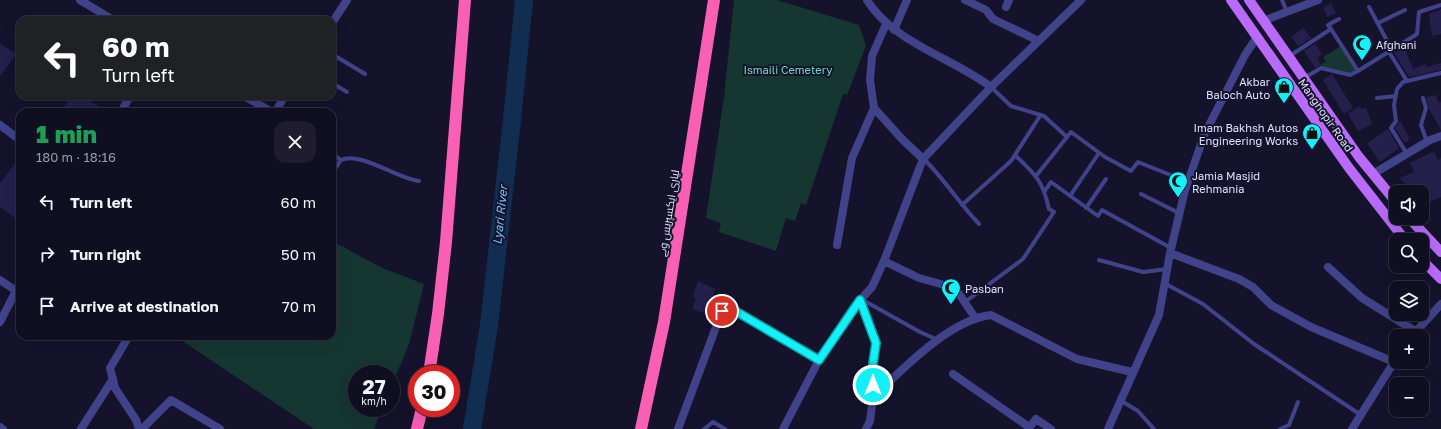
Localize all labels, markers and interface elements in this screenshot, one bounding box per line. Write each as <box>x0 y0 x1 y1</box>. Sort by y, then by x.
text: 60 m <box>102 30 169 63</box>
icon: left <box>36 32 88 84</box>
mosque icon: Afghani <box>1351 33 1373 61</box>
place label: Afghani <box>1376 38 1417 51</box>
park label: Ismaili Cemetery <box>744 63 832 76</box>
text: Turn left <box>102 64 175 86</box>
place label: Akbar Baloch Auto <box>1206 75 1271 101</box>
shop icon: Akbar Baloch Auto <box>1273 76 1295 104</box>
street label: Manghopir Road <box>1296 76 1356 154</box>
text: 1 min <box>36 119 97 148</box>
button: close <box>274 121 316 163</box>
place label: Imam Bakhsh Autos Engineering Works <box>1194 121 1298 147</box>
shop icon: Imam Bakhsh Autos Engineering Works <box>1301 122 1323 150</box>
text: 180 m · 18:16 <box>36 149 116 165</box>
street label: لیاری ایکسپریس وے <box>655 169 682 257</box>
place label: Jamia Masjid Rehmania <box>1192 169 1260 195</box>
mosque icon: Jamia Masjid Rehmania <box>1167 170 1189 198</box>
water label: Lyari River <box>489 182 511 245</box>
map controls <box>1389 185 1429 417</box>
button: sound <box>1389 185 1429 225</box>
icon: left <box>36 191 58 213</box>
text: Turn left <box>70 193 132 211</box>
text: 60 m <box>281 193 316 211</box>
button: search <box>1389 233 1429 273</box>
icon: right <box>36 243 58 265</box>
text: Turn right <box>70 245 141 263</box>
text: 50 m <box>281 245 316 263</box>
mosque icon: Pasban <box>940 277 962 305</box>
button: layers <box>1389 281 1429 321</box>
place label: Pasban <box>965 282 1004 295</box>
pin <box>705 294 739 328</box>
icon: arrive <box>36 295 58 317</box>
text: Arrive at destination <box>70 297 219 315</box>
text: 70 m <box>282 297 316 315</box>
icon: arrive <box>711 300 733 322</box>
button: + <box>1389 329 1429 369</box>
position arrow <box>852 364 894 406</box>
speed limit sign: 30 <box>408 365 460 417</box>
text: 27 <box>362 374 386 398</box>
button: − <box>1389 377 1429 417</box>
text: km/h <box>361 395 387 407</box>

